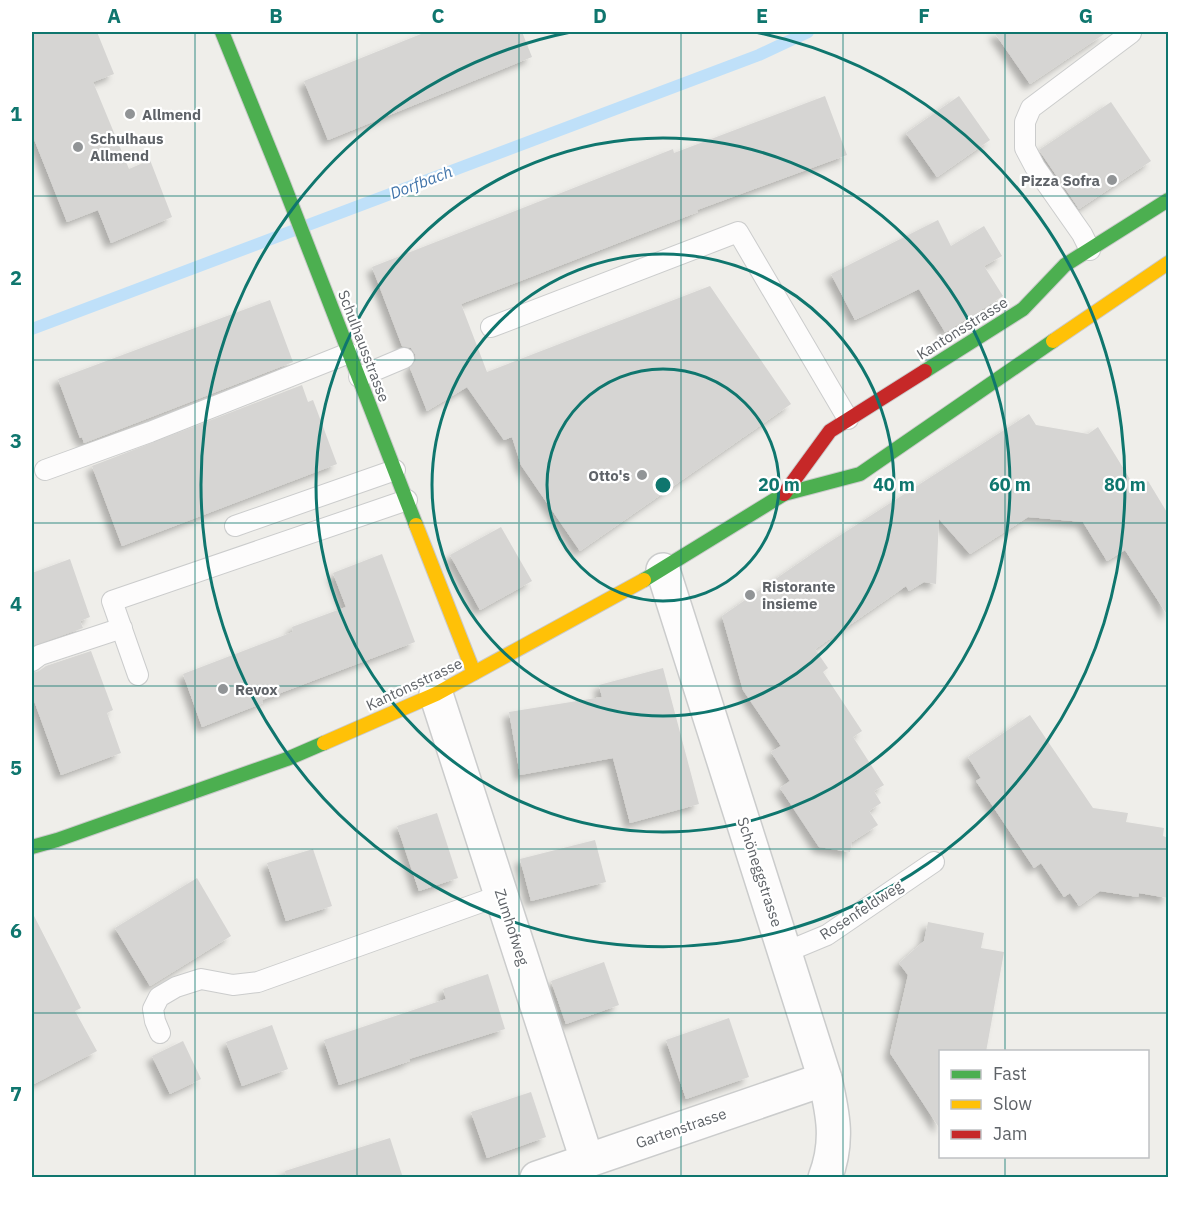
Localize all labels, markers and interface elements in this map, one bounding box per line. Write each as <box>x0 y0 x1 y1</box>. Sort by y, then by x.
text: A <box>107 2 121 29</box>
text: B <box>269 2 283 29</box>
text: C <box>431 2 445 29</box>
text: D <box>593 2 607 29</box>
text: E <box>756 2 768 29</box>
text: F <box>918 2 930 29</box>
text: G <box>1079 2 1093 29</box>
text: 1 <box>10 100 22 127</box>
place label: Allmend <box>142 105 201 124</box>
marker: Allmend <box>123 107 137 121</box>
place label: Schulhaus Allmend <box>90 129 164 165</box>
marker: Schulhaus Allmend <box>71 140 85 154</box>
water label: Dorfbach <box>387 161 455 203</box>
place label: Pizza Sofra <box>1021 171 1100 190</box>
marker: Pizza Sofra <box>1105 173 1119 187</box>
text: 2 <box>10 264 22 291</box>
street label: Schulhausstrasse <box>334 287 394 405</box>
street label: Kantonsstrasse <box>913 292 1011 364</box>
text: 3 <box>10 427 22 454</box>
place label: Otto's <box>588 466 630 485</box>
marker: Otto's <box>635 468 649 482</box>
text: 20 m <box>758 473 800 496</box>
text: 40 m <box>873 473 915 496</box>
text: 60 m <box>989 473 1031 496</box>
text: 80 m <box>1104 473 1146 496</box>
centre of rings <box>653 475 673 495</box>
place label: Ristorante insieme <box>762 577 835 613</box>
marker: Ristorante insieme <box>743 588 757 602</box>
text: 4 <box>10 590 22 617</box>
street label: Kantonsstrasse <box>363 653 465 715</box>
place label: Revox <box>235 680 278 699</box>
marker: Revox <box>216 682 230 696</box>
text: 5 <box>10 754 22 781</box>
street label: Schöneggstrasse <box>733 815 787 929</box>
street label: Rosenfeldweg <box>816 876 906 944</box>
street label: Zumhofweg <box>491 886 533 968</box>
text: 6 <box>10 917 22 944</box>
legend <box>939 1050 1149 1158</box>
text: Fast <box>993 1062 1027 1085</box>
text: 7 <box>10 1080 22 1107</box>
text: Slow <box>993 1092 1032 1115</box>
street label: Gartenstrasse <box>633 1104 729 1152</box>
text: Jam <box>993 1122 1028 1145</box>

